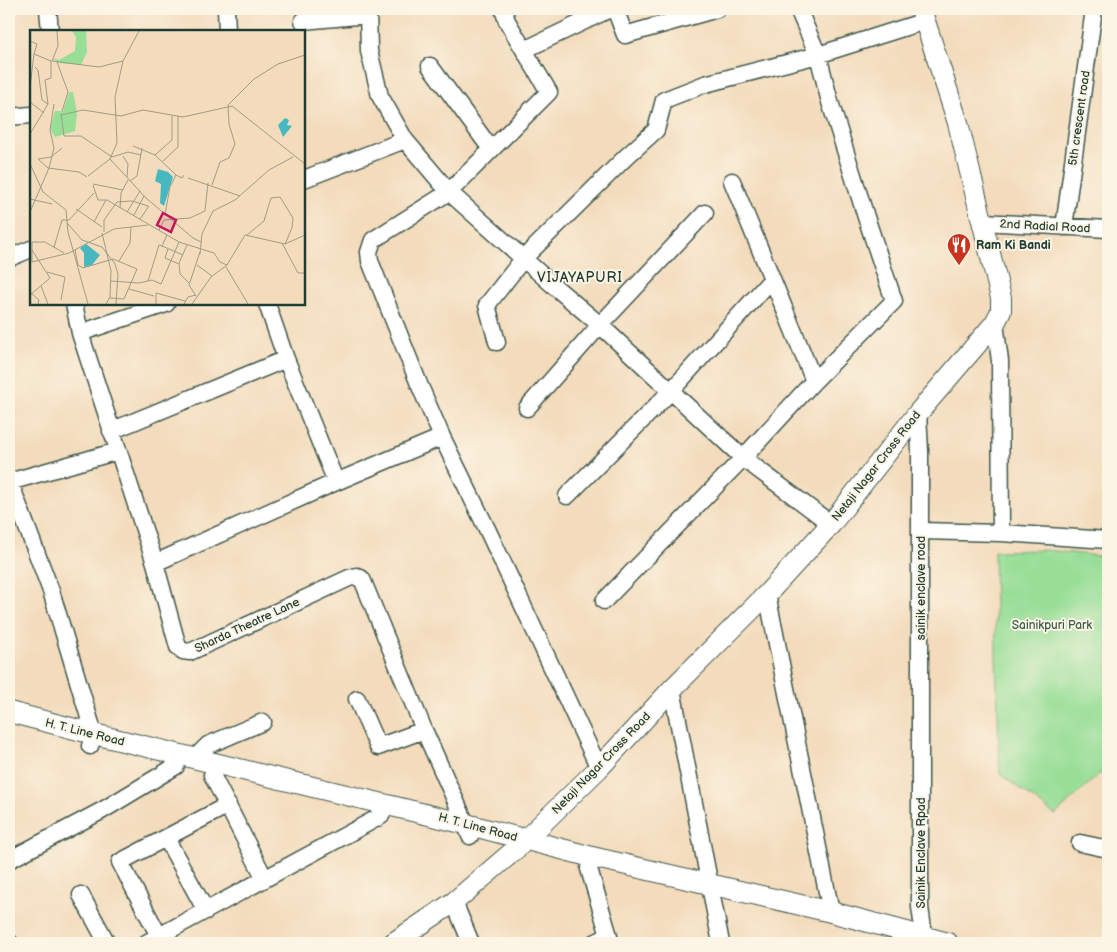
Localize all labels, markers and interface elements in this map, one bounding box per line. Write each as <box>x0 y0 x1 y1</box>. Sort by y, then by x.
inset map <box>30 30 305 305</box>
street label: 5th crescent road <box>1065 70 1094 167</box>
street label: 2nd Radial Road <box>999 217 1091 236</box>
restaurant icon: Ram Ki Bandi <box>946 232 972 266</box>
place label: Ram Ki Bandi <box>976 238 1051 253</box>
district label: VIJAYAPURI <box>537 269 623 286</box>
street label: Netaji Nagar Cross Road <box>829 408 924 524</box>
street label: sainik enclave road <box>914 536 929 640</box>
street label: Sharda Theatre Lane <box>192 595 302 656</box>
park label: Sainikpuri Park <box>1012 618 1092 633</box>
street label: Netaji Nagar Cross Road <box>549 709 654 817</box>
street label: H. T. Line Road <box>44 715 126 750</box>
street label: Sainik Enclave Rpad <box>914 797 929 909</box>
street label: H. T. Line Road <box>437 810 519 845</box>

